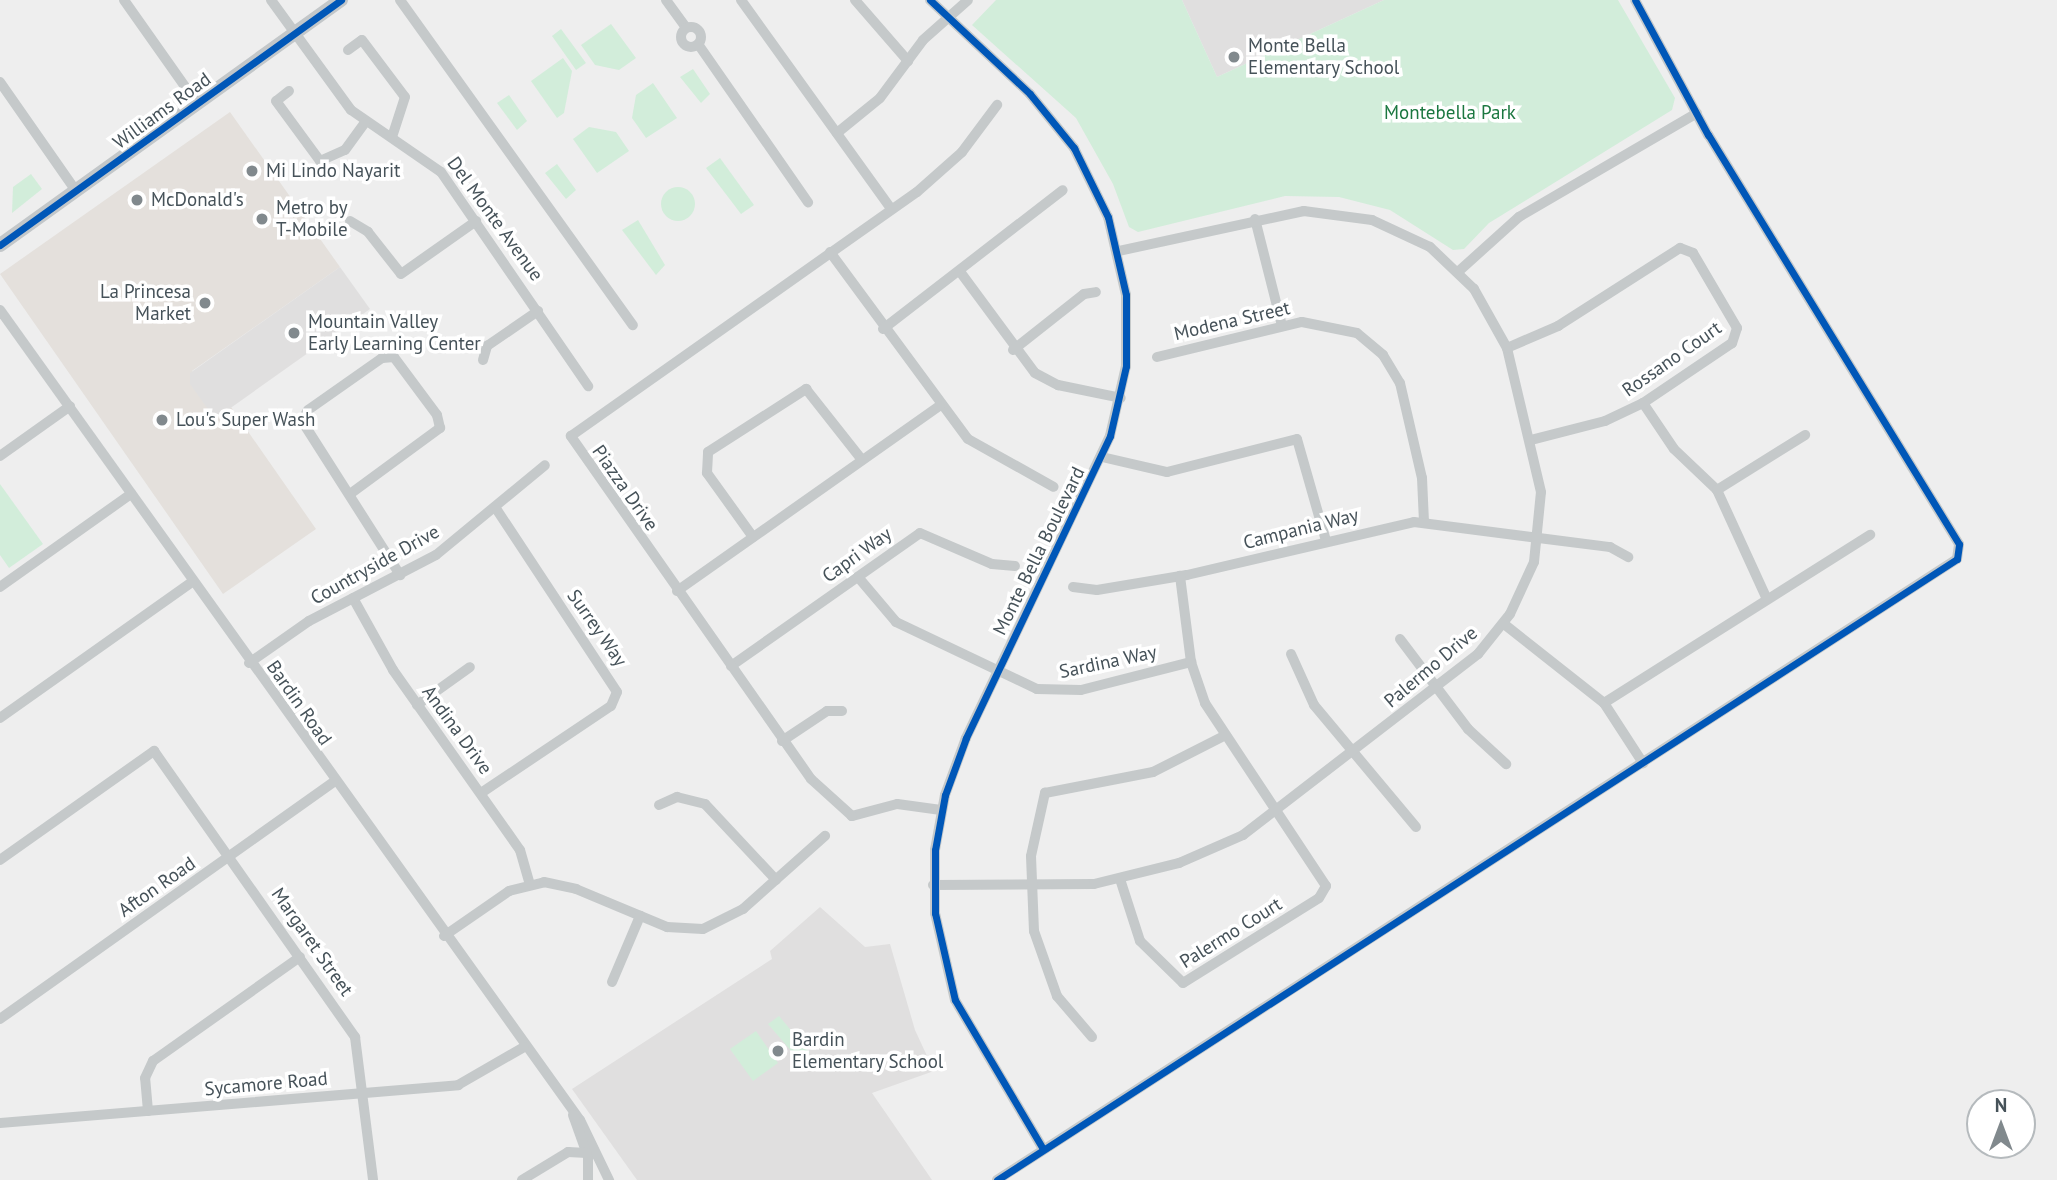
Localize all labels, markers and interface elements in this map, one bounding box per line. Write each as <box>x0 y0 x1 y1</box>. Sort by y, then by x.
place label: Monte Bella Elementary School <box>1248 35 1400 79</box>
marker: Monte Bella Elementary School <box>1226 49 1242 65</box>
street label: Williams Road <box>109 68 215 154</box>
park label: Montebella Park <box>1384 102 1516 124</box>
street label: Del Monte Avenue <box>442 152 548 286</box>
place label: Mi Lindo Nayarit <box>266 160 400 182</box>
marker: Mi Lindo Nayarit <box>244 163 260 179</box>
place label: McDonald's <box>151 189 244 211</box>
marker: McDonald's <box>129 192 145 208</box>
place label: Metro by T-Mobile <box>276 197 348 241</box>
marker: Metro by T-Mobile <box>254 211 270 227</box>
place label: La Princesa Market <box>100 281 191 325</box>
marker: La Princesa Market <box>197 295 213 311</box>
street label: Modena Street <box>1172 297 1292 345</box>
place label: Mountain Valley Early Learning Center <box>308 311 482 355</box>
street label: Rossano Court <box>1618 316 1726 402</box>
marker: Mountain Valley Early Learning Center <box>286 325 302 341</box>
place label: Lou's Super Wash <box>176 409 316 431</box>
marker: Lou's Super Wash <box>154 412 170 428</box>
street label: Piazza Drive <box>587 441 663 535</box>
street label: Monte Bella Boulevard <box>988 463 1090 639</box>
street label: Campania Way <box>1241 504 1361 554</box>
street label: Countryside Drive <box>307 520 443 610</box>
street label: Capri Way <box>818 522 896 588</box>
street label: Surrey Way <box>562 585 632 671</box>
street label: Palermo Drive <box>1380 622 1482 712</box>
street label: Sardina Way <box>1057 641 1159 683</box>
street label: Bardin Road <box>262 656 336 750</box>
street label: Andina Drive <box>417 681 497 779</box>
street label: Afton Road <box>114 852 200 922</box>
street label: Margaret Street <box>266 884 358 1000</box>
street label: Palermo Court <box>1176 893 1286 973</box>
place label: Bardin Elementary School <box>792 1029 944 1073</box>
marker: Bardin Elementary School <box>770 1043 786 1059</box>
street label: Sycamore Road <box>203 1067 329 1101</box>
north arrow <box>1966 1089 2036 1159</box>
text: N <box>1995 1093 2007 1117</box>

